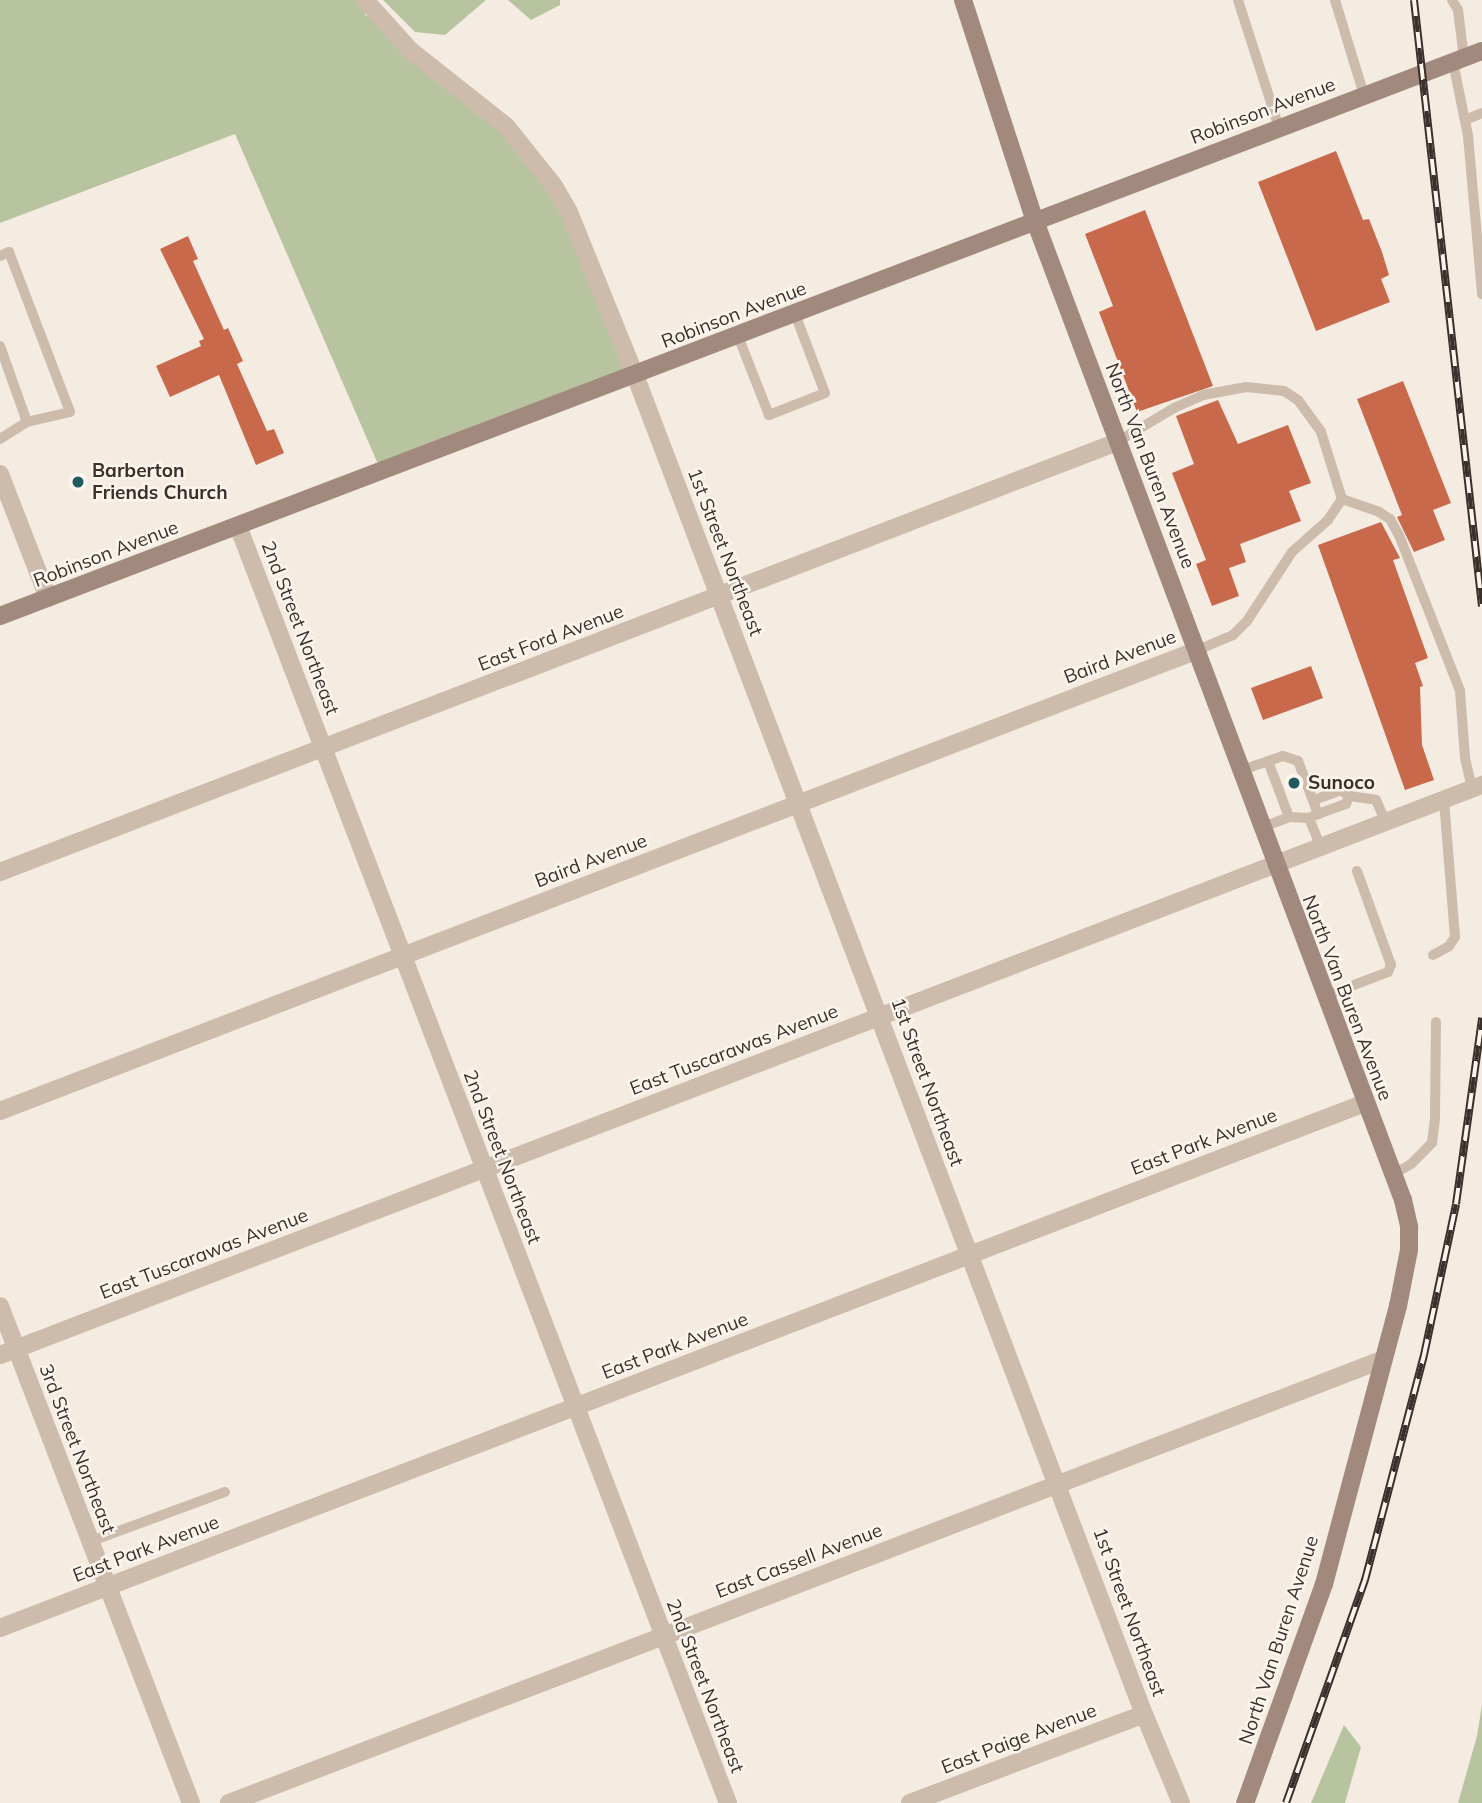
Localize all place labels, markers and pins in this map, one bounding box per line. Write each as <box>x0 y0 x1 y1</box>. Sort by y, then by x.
place label: Barberton Friends Church <box>92 460 228 504</box>
marker: Barberton Friends Church <box>70 474 86 490</box>
place label: Sunoco <box>1308 772 1375 794</box>
marker: Sunoco <box>1286 775 1302 791</box>

